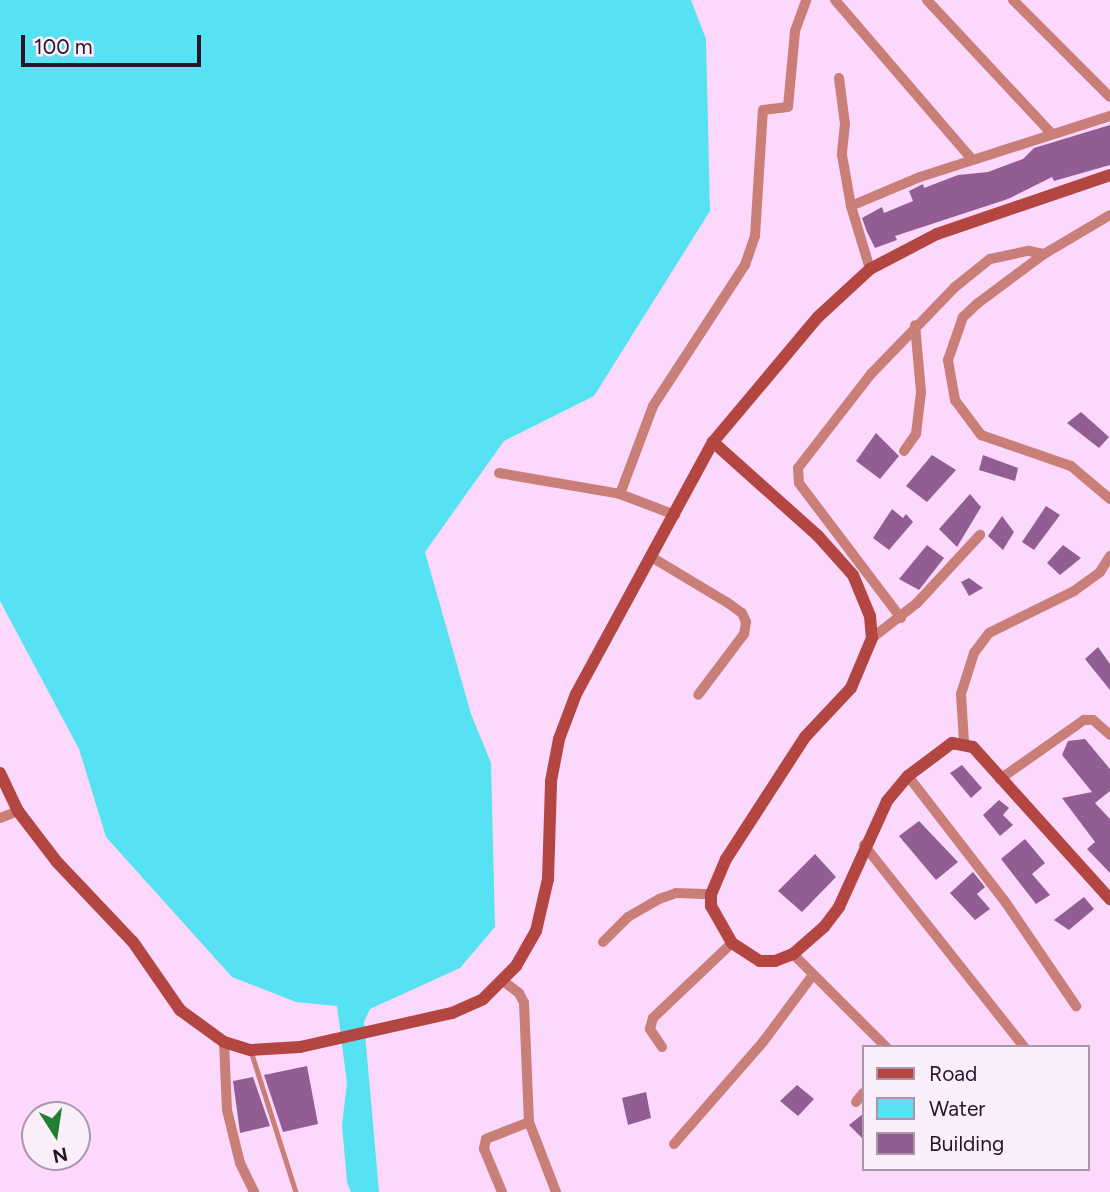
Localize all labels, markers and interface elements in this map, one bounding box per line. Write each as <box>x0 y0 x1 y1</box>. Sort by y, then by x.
scale bar <box>24 21 205 65</box>
text: 100 m <box>34 34 93 59</box>
legend <box>862 1045 1089 1171</box>
text: Road <box>929 1061 977 1086</box>
text: Water <box>929 1096 985 1121</box>
north arrow <box>21 1101 91 1171</box>
text: Building <box>929 1131 1004 1156</box>
text: N <box>50 1142 70 1168</box>

